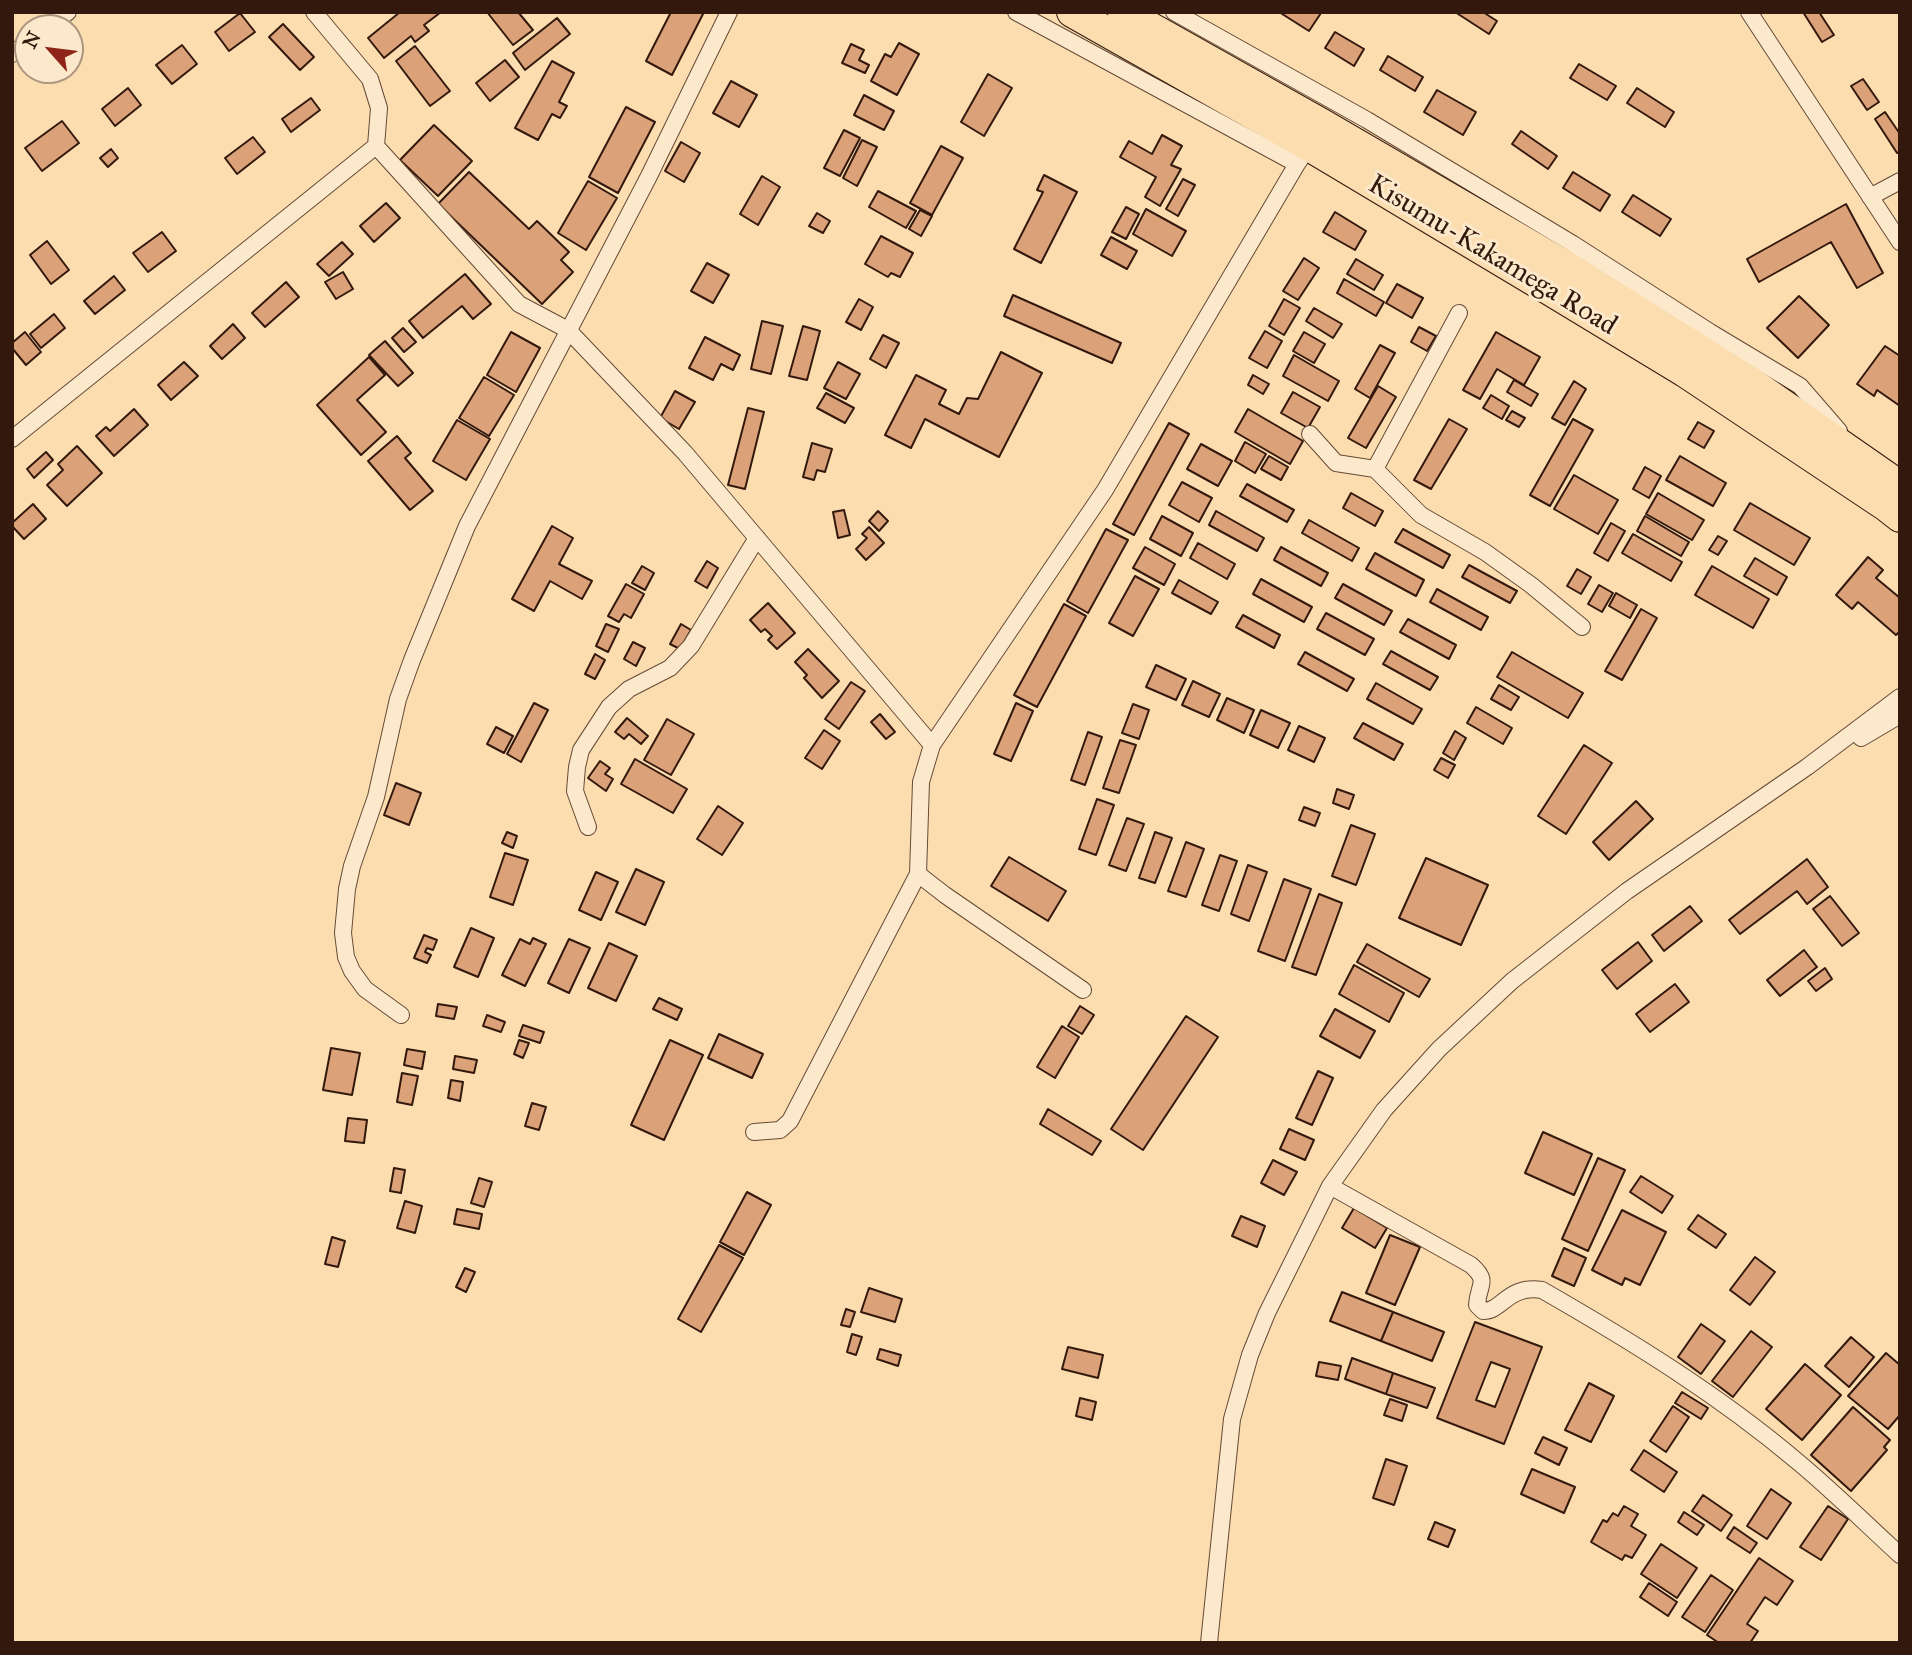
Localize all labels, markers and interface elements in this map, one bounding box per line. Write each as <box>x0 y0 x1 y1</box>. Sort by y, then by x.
north arrow <box>14 14 84 84</box>
text: N <box>18 27 46 52</box>
street label: Kisumu-Kakamega Road <box>1361 168 1623 344</box>

